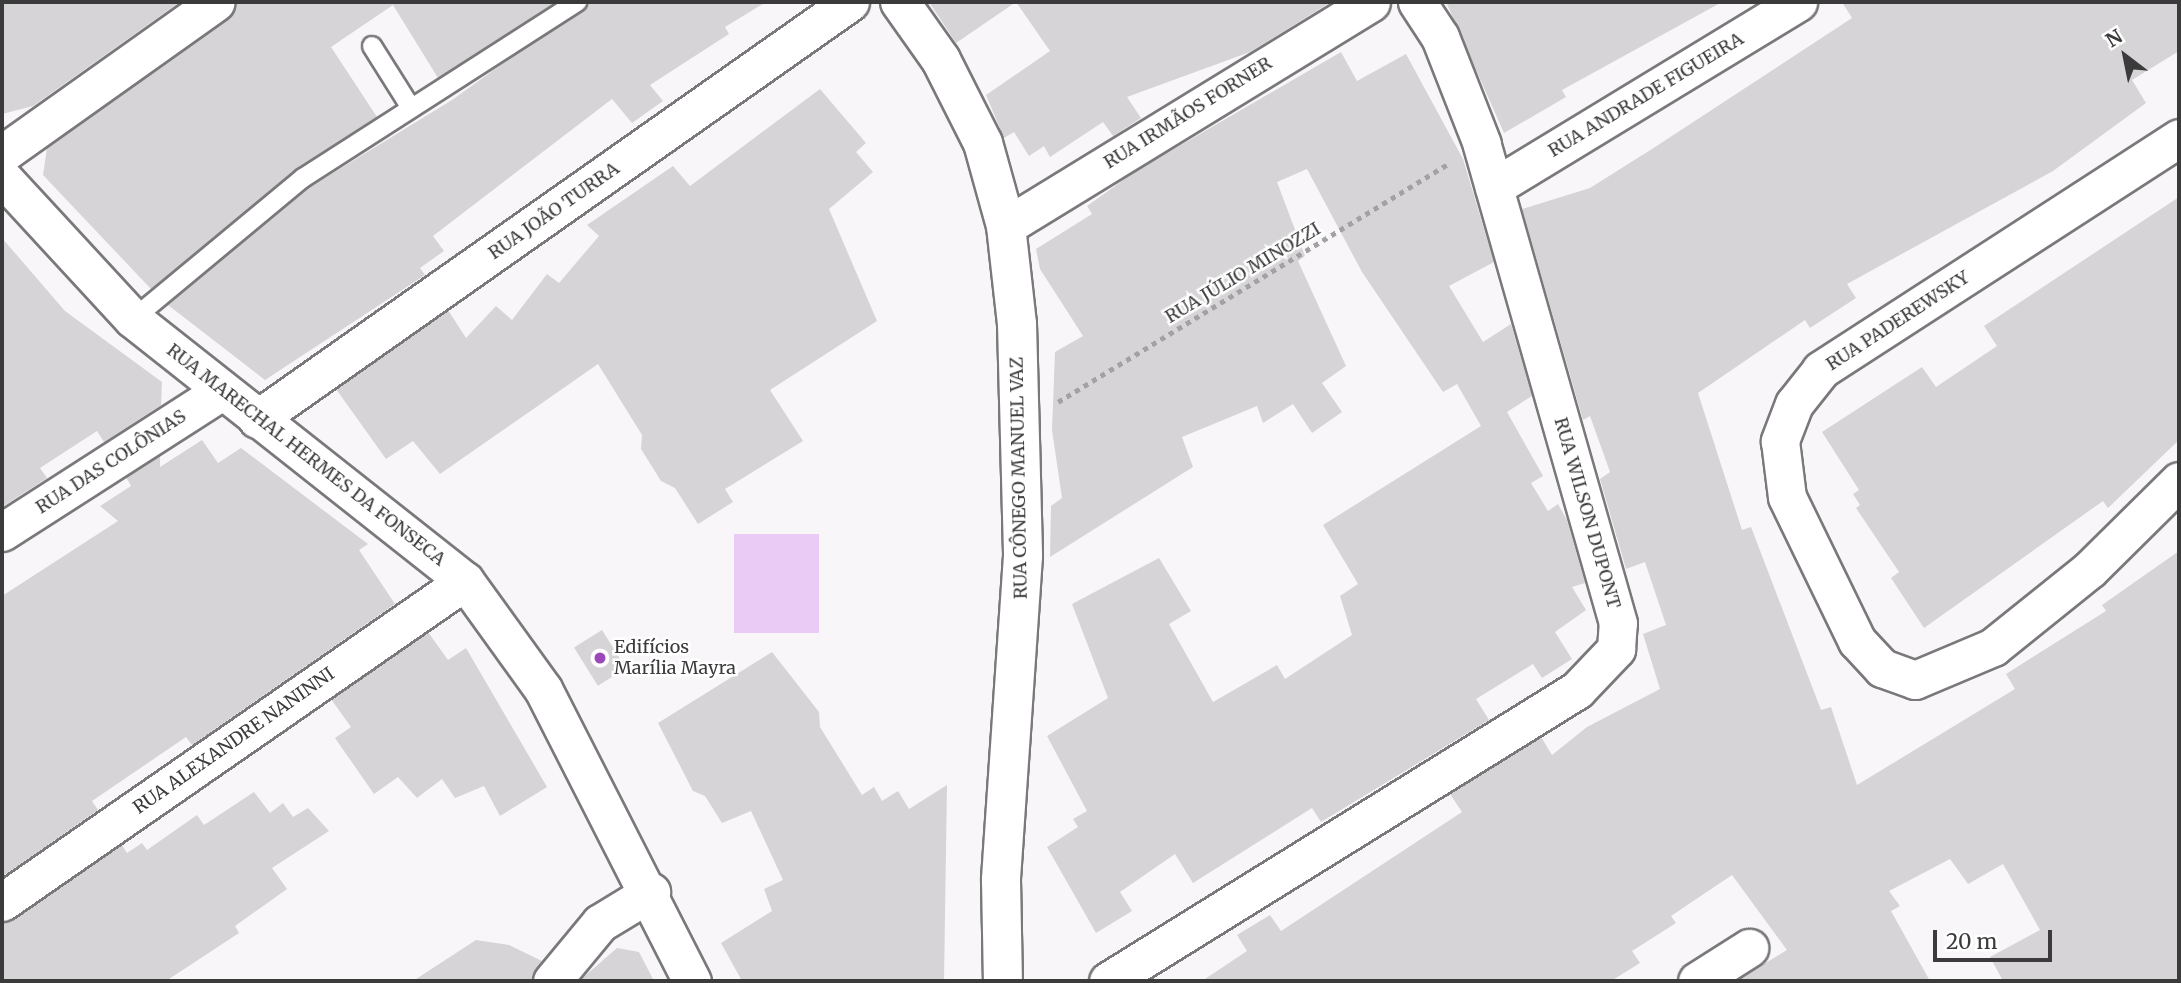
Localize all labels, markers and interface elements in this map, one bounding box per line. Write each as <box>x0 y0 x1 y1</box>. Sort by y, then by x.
north arrow <box>2090 21 2160 91</box>
text: N <box>2101 24 2127 52</box>
street label: RUA ANDRADE FIGUEIRA <box>1545 28 1747 162</box>
street label: RUA IRMÃOS FORNER <box>1100 52 1276 174</box>
street label: RUA JOÃO TURRA <box>485 158 623 264</box>
street label: RUA JÚLIO MINOZZI <box>1161 218 1325 328</box>
street label: RUA PADEREWSKY <box>1822 267 1974 375</box>
street label: RUA MARECHAL HERMES DA FONSECA <box>162 339 450 571</box>
street label: RUA CÔNEGO MANUEL VAZ <box>1006 357 1032 599</box>
street label: RUA DAS COLÔNIAS <box>32 405 190 519</box>
street label: RUA WILSON DUPONT <box>1549 415 1625 611</box>
place label: Edifícios Marília Mayra <box>614 637 736 680</box>
marker: Edifícios Marília Mayra <box>592 650 608 666</box>
street label: RUA ALEXANDRE NANINNI <box>129 663 339 819</box>
scale bar <box>1936 916 2055 960</box>
text: 20 m <box>1946 928 1997 955</box>

